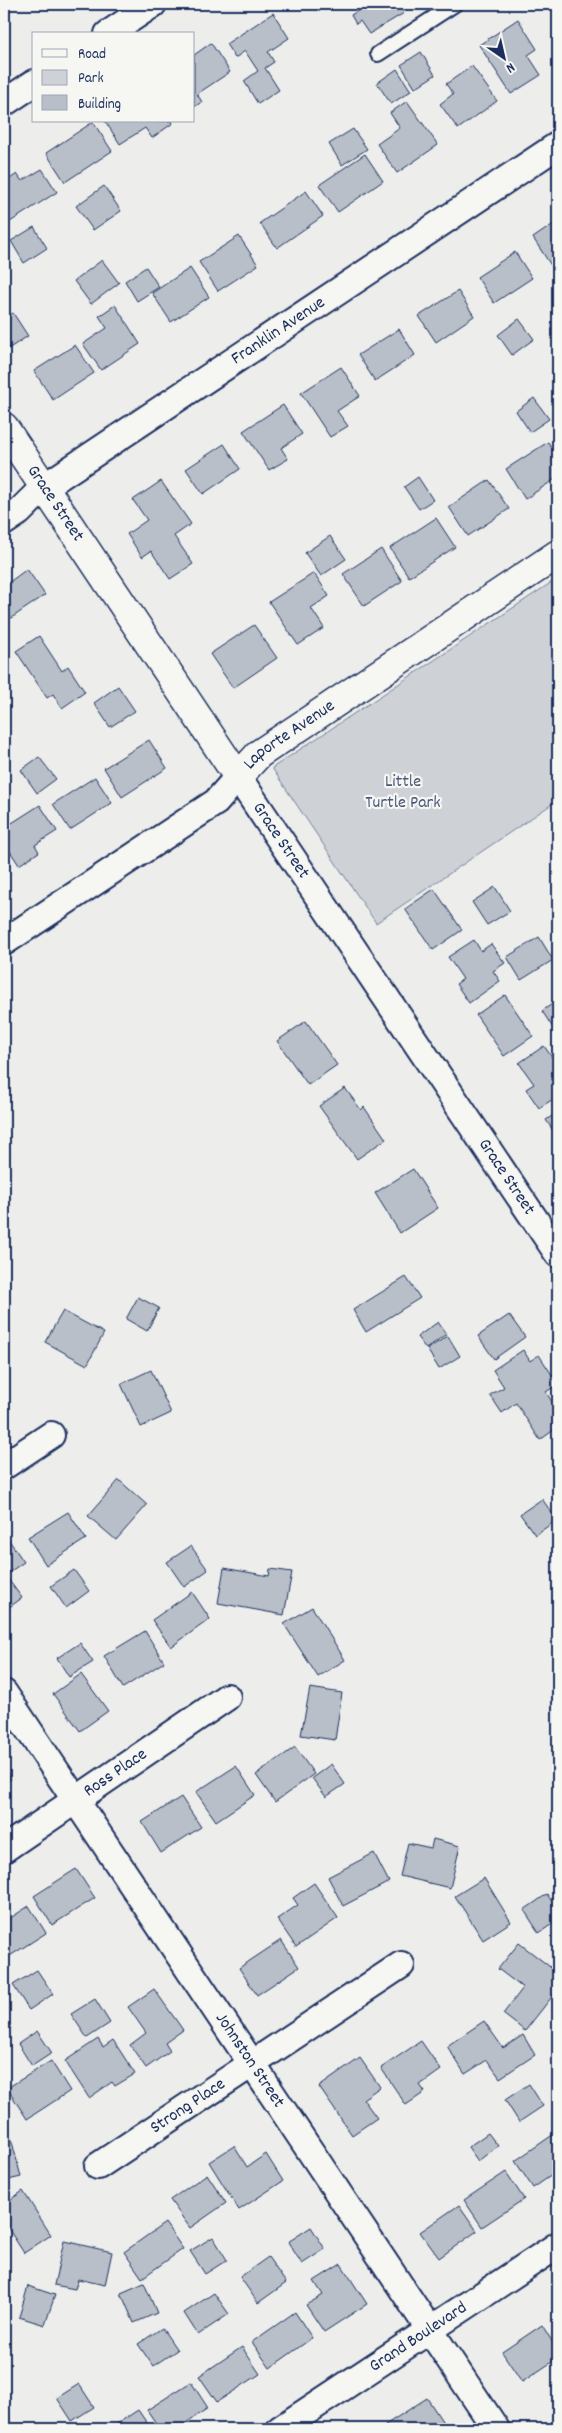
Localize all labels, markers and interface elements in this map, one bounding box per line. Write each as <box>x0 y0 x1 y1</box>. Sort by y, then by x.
legend <box>32 32 195 122</box>
north arrow <box>480 32 530 82</box>
text: Road <box>78 44 106 66</box>
text: N <box>502 57 519 77</box>
text: Park <box>78 68 104 90</box>
text: Building <box>78 94 121 116</box>
street label: Franklin Avenue <box>226 291 330 371</box>
street label: Grace Street <box>20 460 90 547</box>
street label: Laporte Avenue <box>238 694 340 775</box>
park label: Little Turtle Park <box>365 770 441 816</box>
street label: Grace Street <box>246 797 316 884</box>
street label: Grace Street <box>472 1134 541 1220</box>
street label: Ross Place <box>79 1742 152 1804</box>
street label: Johnston Street <box>209 2008 291 2113</box>
street label: Strong Place <box>145 2072 231 2140</box>
street label: Grand Boulevard <box>364 2296 472 2379</box>

